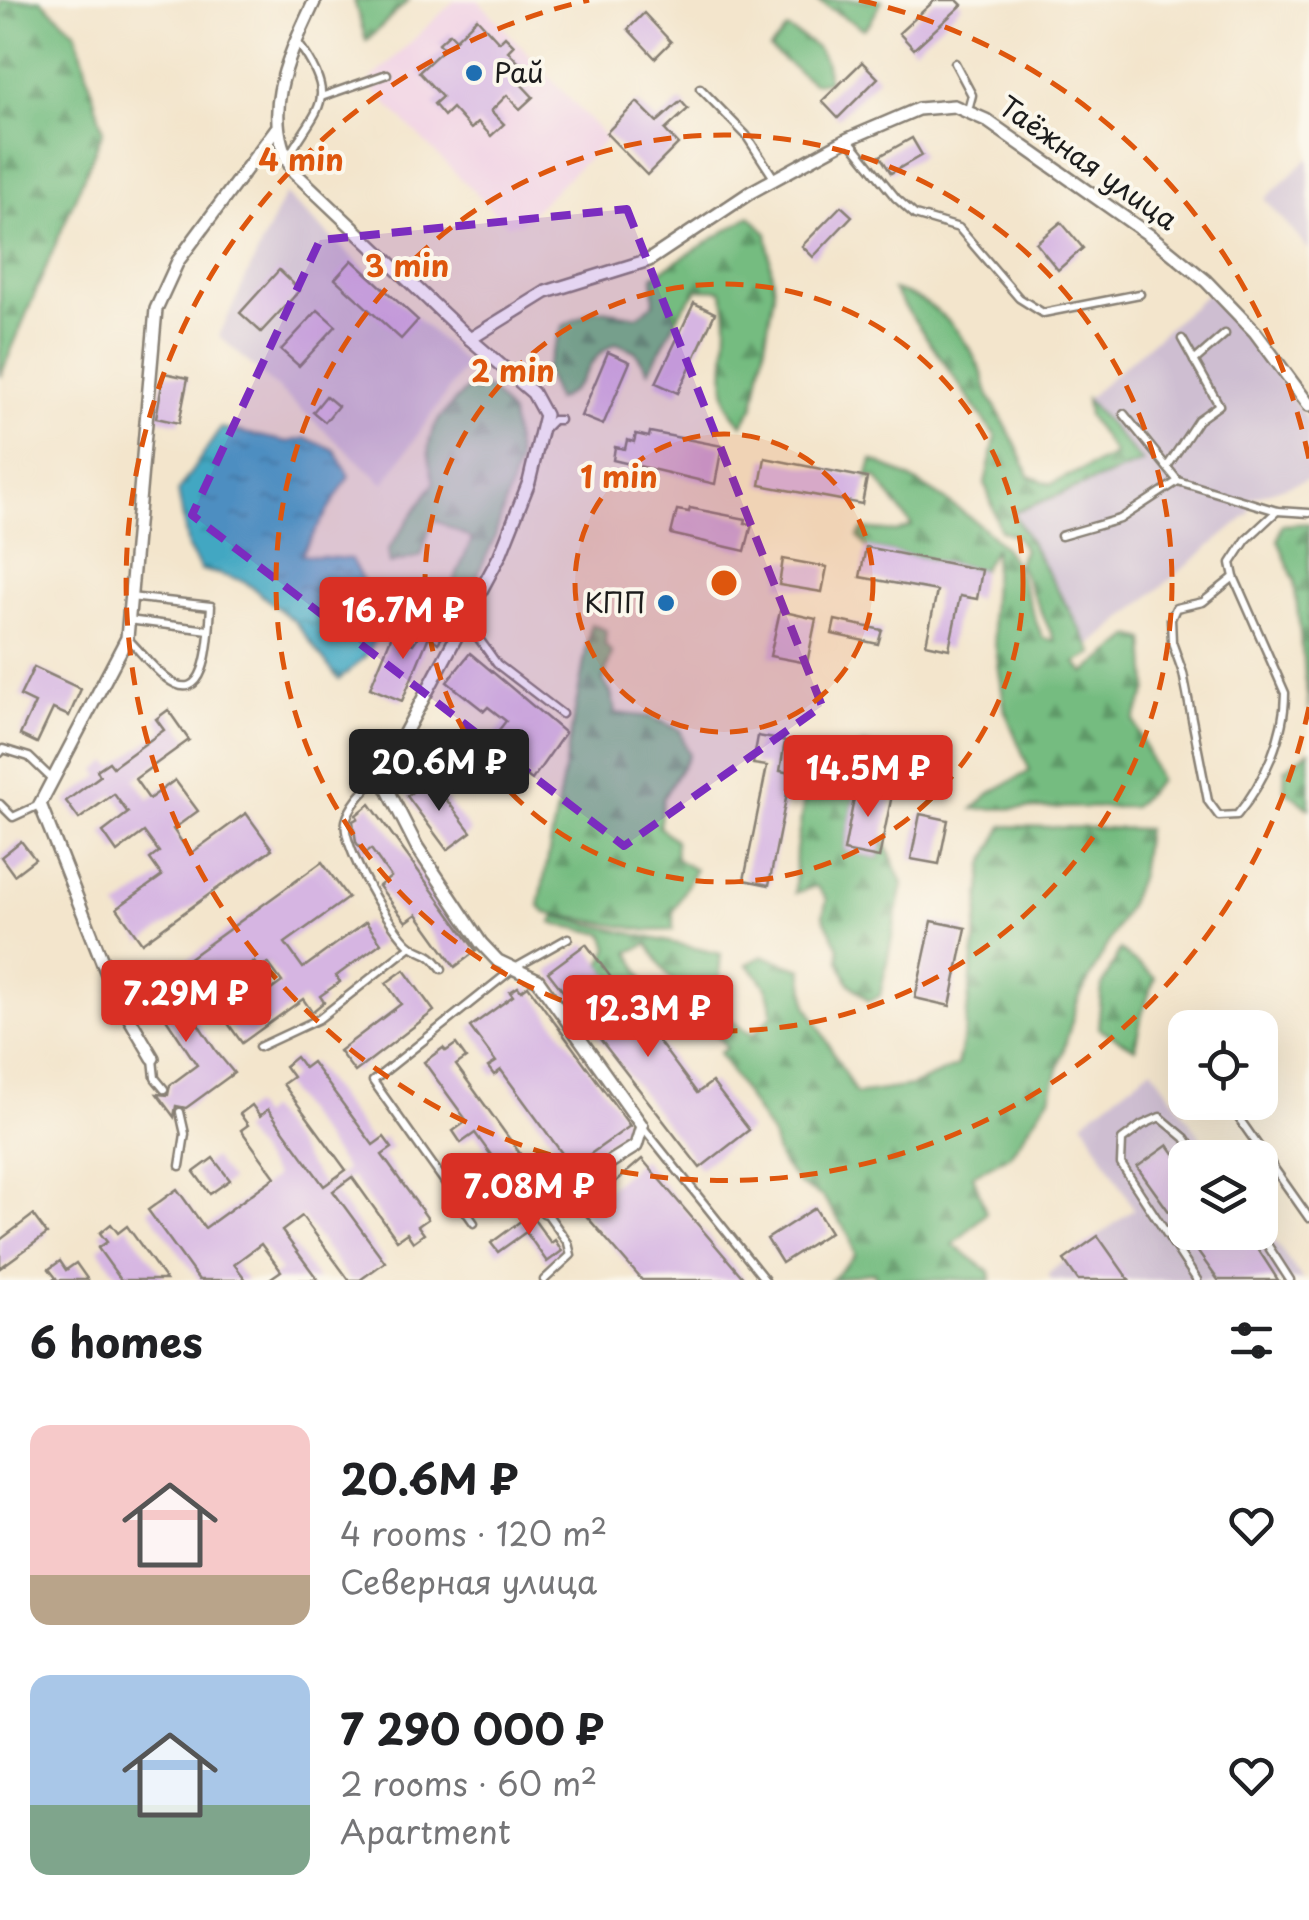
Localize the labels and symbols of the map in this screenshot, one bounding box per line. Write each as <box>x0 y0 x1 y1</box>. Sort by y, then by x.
place label: Рай <box>494 50 544 93</box>
marker: Рай <box>463 62 485 84</box>
street label: Таёжная улица <box>990 84 1188 240</box>
text: 4 min <box>258 136 344 181</box>
text: 3 min <box>365 242 449 287</box>
text: 2 min <box>471 347 555 392</box>
text: 1 min <box>580 453 658 498</box>
centre of rings <box>706 565 742 601</box>
pin: 16.7M ₽ <box>311 577 495 662</box>
place label: КПП <box>584 580 646 623</box>
marker: КПП <box>655 592 677 614</box>
pin: 20.6M ₽ <box>347 729 531 814</box>
pin: 14.5M ₽ <box>776 735 960 820</box>
pin: 7.29M ₽ <box>94 960 278 1045</box>
pin: 12.3M ₽ <box>556 975 740 1060</box>
pin: 7.08M ₽ <box>437 1153 621 1238</box>

